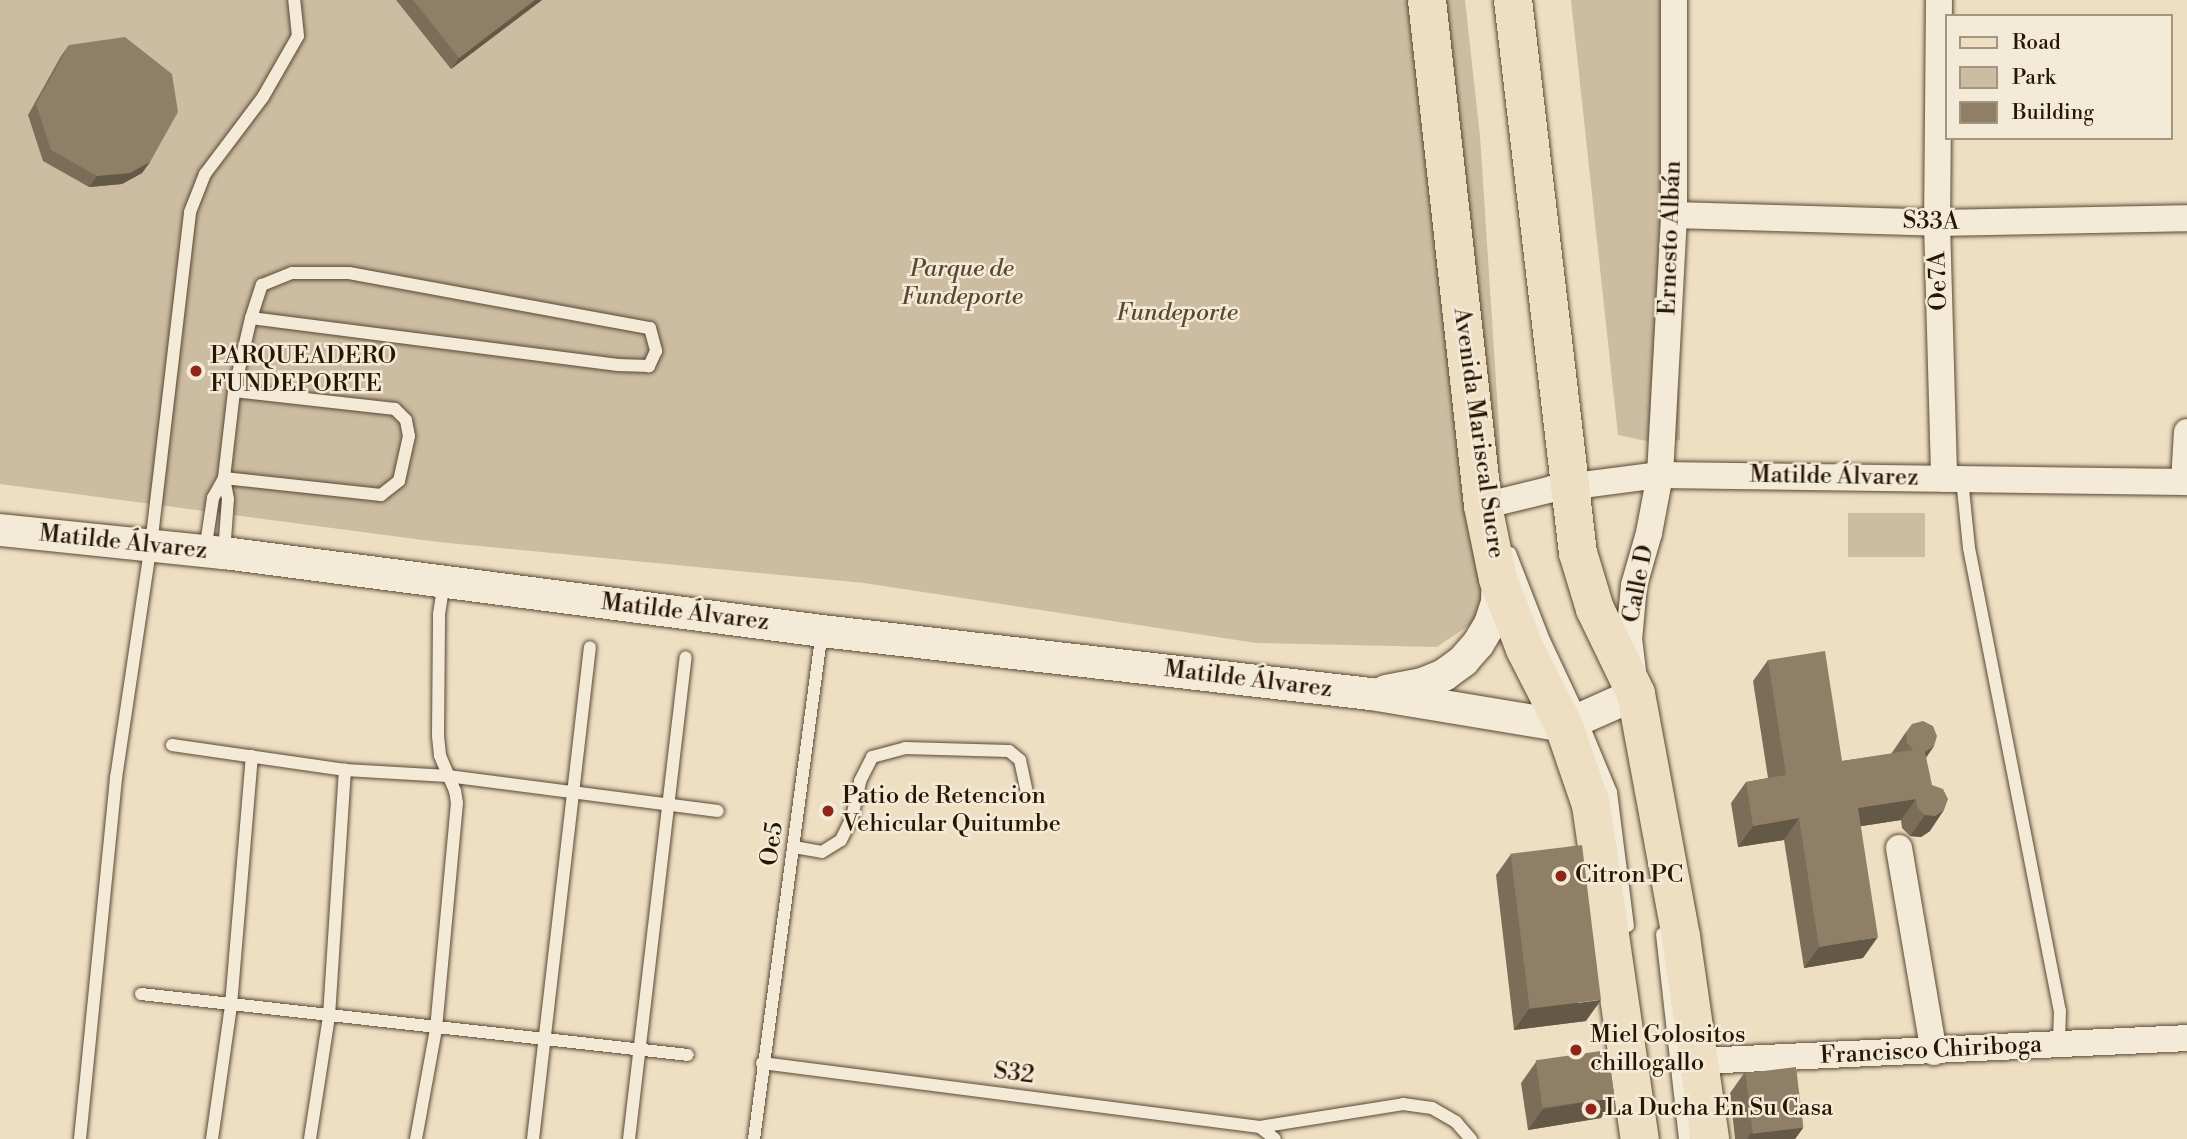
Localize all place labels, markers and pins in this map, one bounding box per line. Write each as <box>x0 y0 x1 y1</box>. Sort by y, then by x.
place label: PARQUEADERO FUNDEPORTE <box>210 343 396 399</box>
marker: PARQUEADERO FUNDEPORTE <box>188 363 204 379</box>
place label: Patio de Retencion Vehicular Quitumbe <box>842 783 1061 839</box>
marker: Patio de Retencion Vehicular Quitumbe <box>820 803 836 819</box>
place label: Citron PC <box>1575 862 1683 890</box>
marker: Citron PC <box>1553 868 1569 884</box>
place label: Miel Golositos chillogallo <box>1590 1022 1745 1078</box>
marker: Miel Golositos chillogallo <box>1568 1042 1584 1058</box>
place label: La Ducha En Su Casa <box>1605 1095 1833 1123</box>
marker: La Ducha En Su Casa <box>1583 1101 1599 1117</box>

